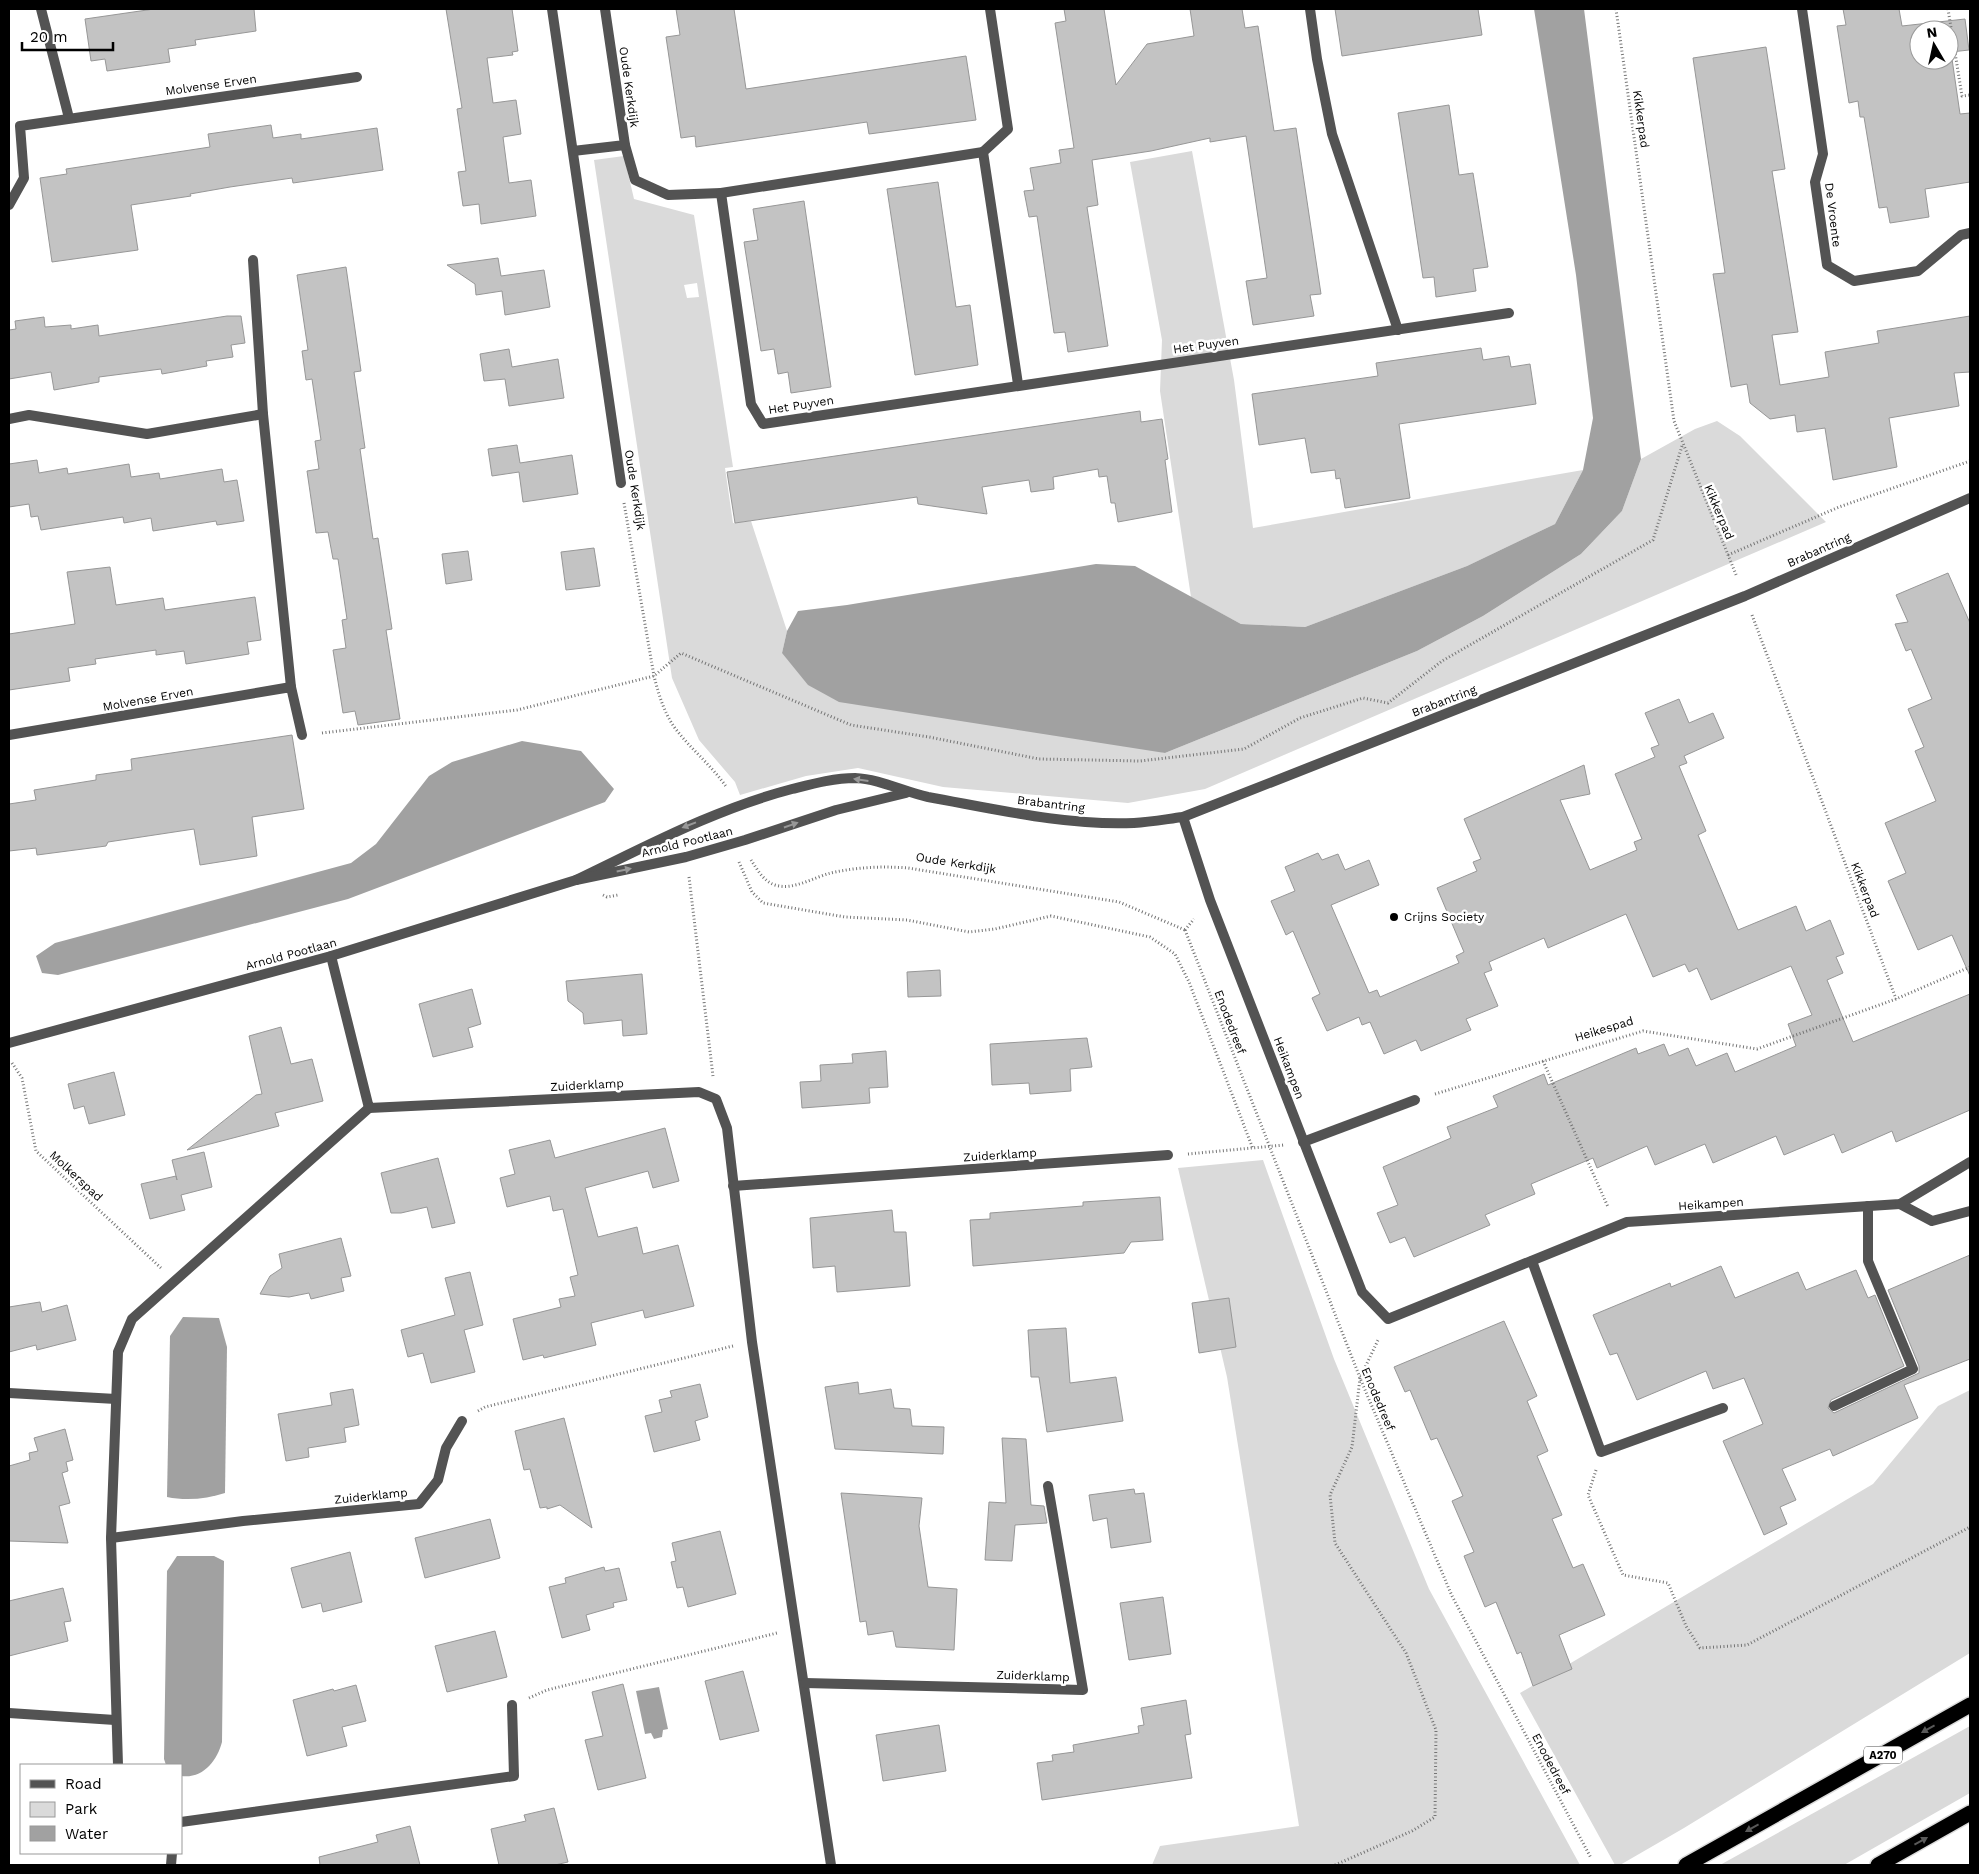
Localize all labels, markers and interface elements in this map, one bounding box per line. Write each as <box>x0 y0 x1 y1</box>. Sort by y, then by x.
scale bar <box>22 20 114 52</box>
north arrow <box>1909 20 1959 70</box>
text: N <box>1926 23 1938 41</box>
text: 20 m <box>30 28 68 46</box>
street label: Oude Kerkdijk <box>616 46 642 128</box>
street label: Molvense Erven <box>165 72 257 98</box>
street label: Kikkerpad <box>1630 89 1652 149</box>
street label: De Vroente <box>1822 182 1844 248</box>
street label: Het Puyven <box>1172 333 1240 357</box>
street label: Het Puyven <box>767 393 835 417</box>
street label: Oude Kerkdijk <box>622 449 648 531</box>
street label: Kikkerpad <box>1701 483 1737 541</box>
street label: Brabantring <box>1785 530 1853 570</box>
street label: Brabantring <box>1410 682 1479 720</box>
street label: Molvense Erven <box>102 684 194 714</box>
one-way arrow <box>852 776 868 784</box>
street label: Brabantring <box>1016 793 1086 815</box>
one-way arrow <box>682 821 696 829</box>
one-way arrow <box>784 821 799 828</box>
street label: Arnold Pootlaan <box>640 824 734 860</box>
street label: Oude Kerkdijk <box>915 850 997 876</box>
street label: Kikkerpad <box>1848 860 1882 920</box>
one-way arrow <box>617 866 632 874</box>
place label: Crijns Society <box>1404 910 1485 924</box>
marker: Crijns Society <box>1388 911 1400 923</box>
street label: Arnold Pootlaan <box>244 935 338 973</box>
street label: Enodedreef <box>1211 988 1249 1056</box>
street label: Heikespad <box>1573 1013 1635 1045</box>
street label: Heikampen <box>1271 1035 1307 1101</box>
street label: Zuiderklamp <box>550 1076 624 1094</box>
street label: Zuiderklamp <box>963 1145 1037 1165</box>
street label: Molkerspad <box>47 1148 105 1204</box>
street label: Heikampen <box>1678 1195 1744 1213</box>
street label: Enodedreef <box>1358 1365 1398 1433</box>
street label: Zuiderklamp <box>334 1485 408 1507</box>
street label: Zuiderklamp <box>996 1668 1070 1684</box>
one-way arrow <box>1920 1725 1935 1733</box>
street label: Enodedreef <box>1529 1731 1573 1797</box>
road number: A270 <box>1864 1746 1902 1764</box>
legend <box>20 1764 182 1854</box>
text: Road <box>65 1775 102 1793</box>
text: Park <box>65 1800 98 1818</box>
one-way arrow <box>1745 1824 1760 1832</box>
text: Water <box>65 1825 108 1843</box>
one-way arrow <box>1913 1837 1928 1845</box>

